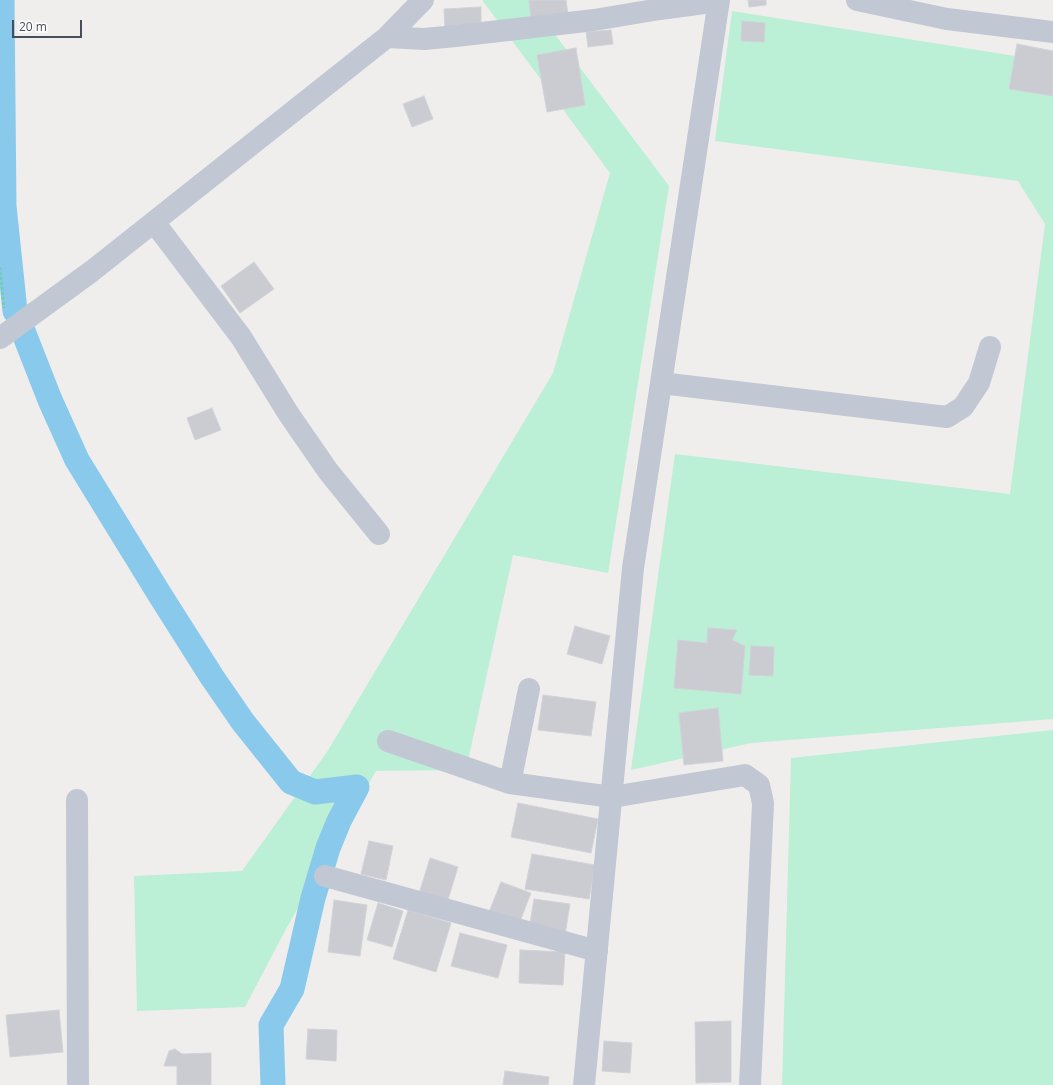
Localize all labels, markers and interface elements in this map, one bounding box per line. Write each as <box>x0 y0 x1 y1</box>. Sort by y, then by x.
scale bar <box>14 12 84 38</box>
text: 20 m <box>19 18 47 35</box>

